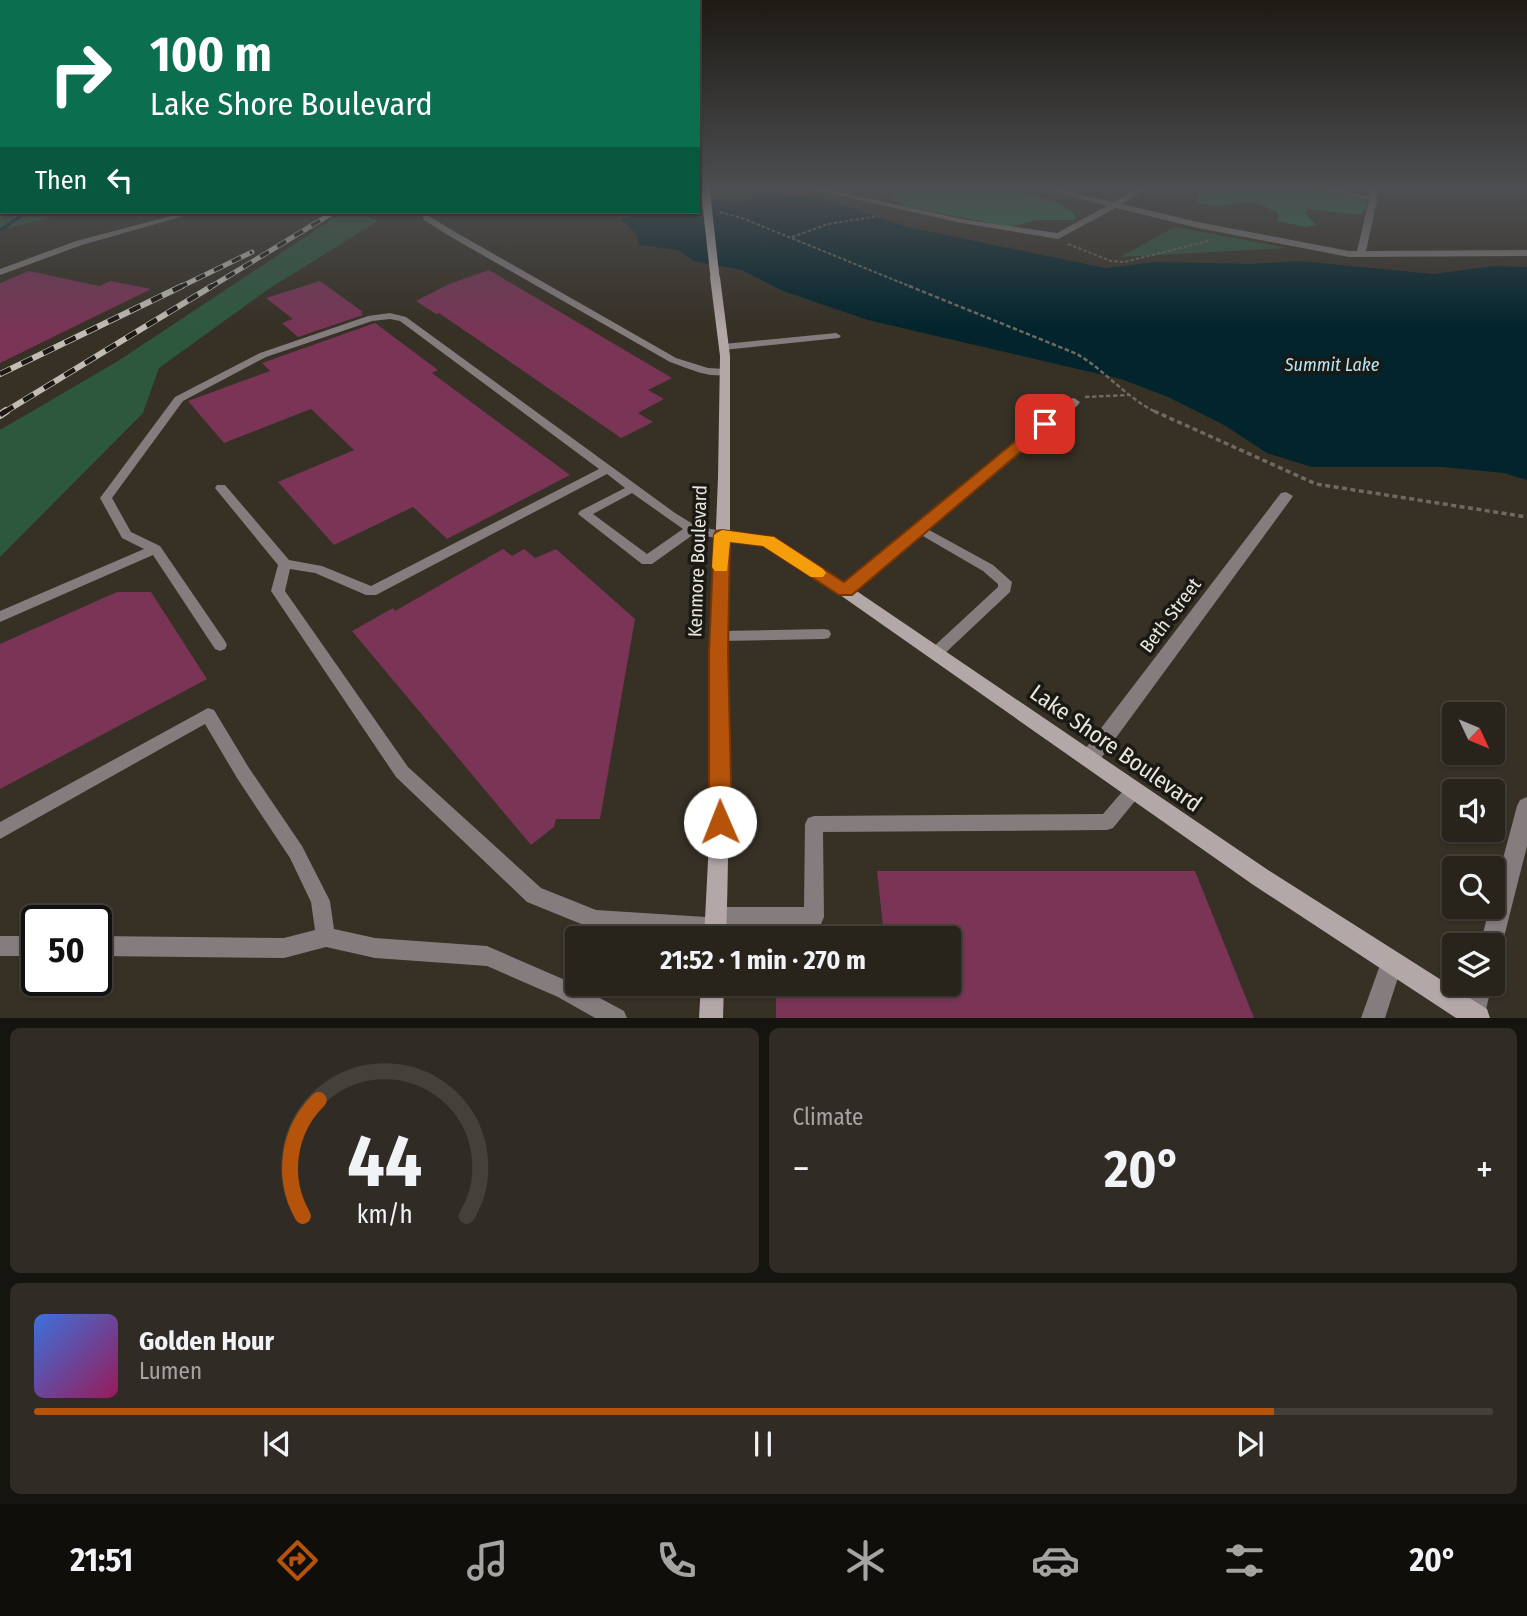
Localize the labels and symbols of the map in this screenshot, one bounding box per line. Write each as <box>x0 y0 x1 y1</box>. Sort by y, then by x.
water label: Summit Lake <box>1284 354 1380 376</box>
pin <box>1015 394 1075 454</box>
street label: Kenmore Boulevard <box>683 485 712 637</box>
street label: Beth Street <box>1135 573 1206 657</box>
street label: Lake Shore Boulevard <box>1025 678 1207 818</box>
north arrow <box>1442 702 1505 765</box>
position arrow <box>683 785 757 859</box>
speed limit sign: 50 <box>21 905 112 996</box>

